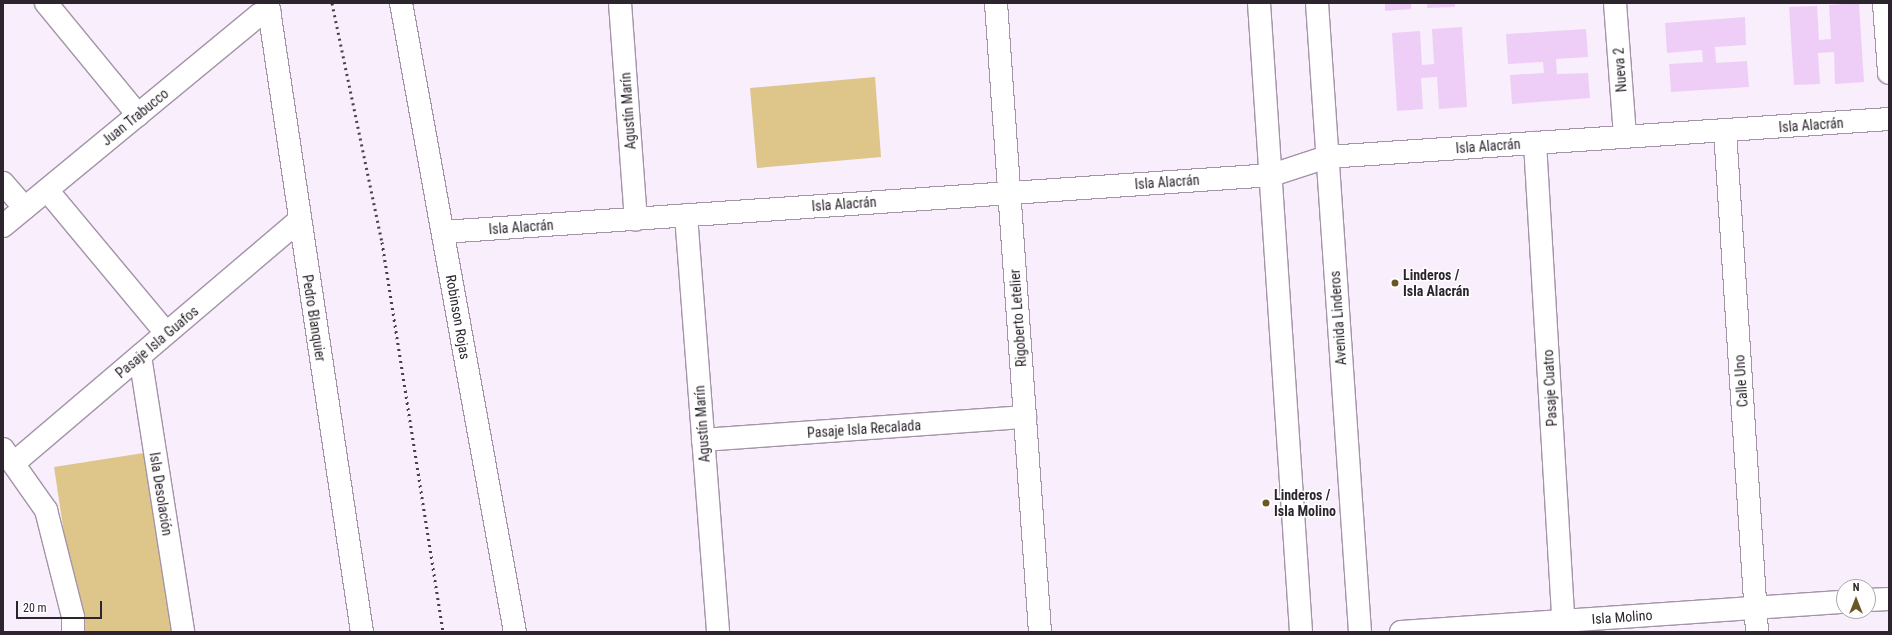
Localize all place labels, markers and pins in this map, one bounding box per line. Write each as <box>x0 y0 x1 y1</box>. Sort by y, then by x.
place label: Linderos / Isla Alacrán <box>1403 267 1469 300</box>
marker: Linderos / Isla Alacrán <box>1390 278 1400 288</box>
place label: Linderos / Isla Molino <box>1274 487 1336 520</box>
marker: Linderos / Isla Molino <box>1261 498 1271 508</box>

